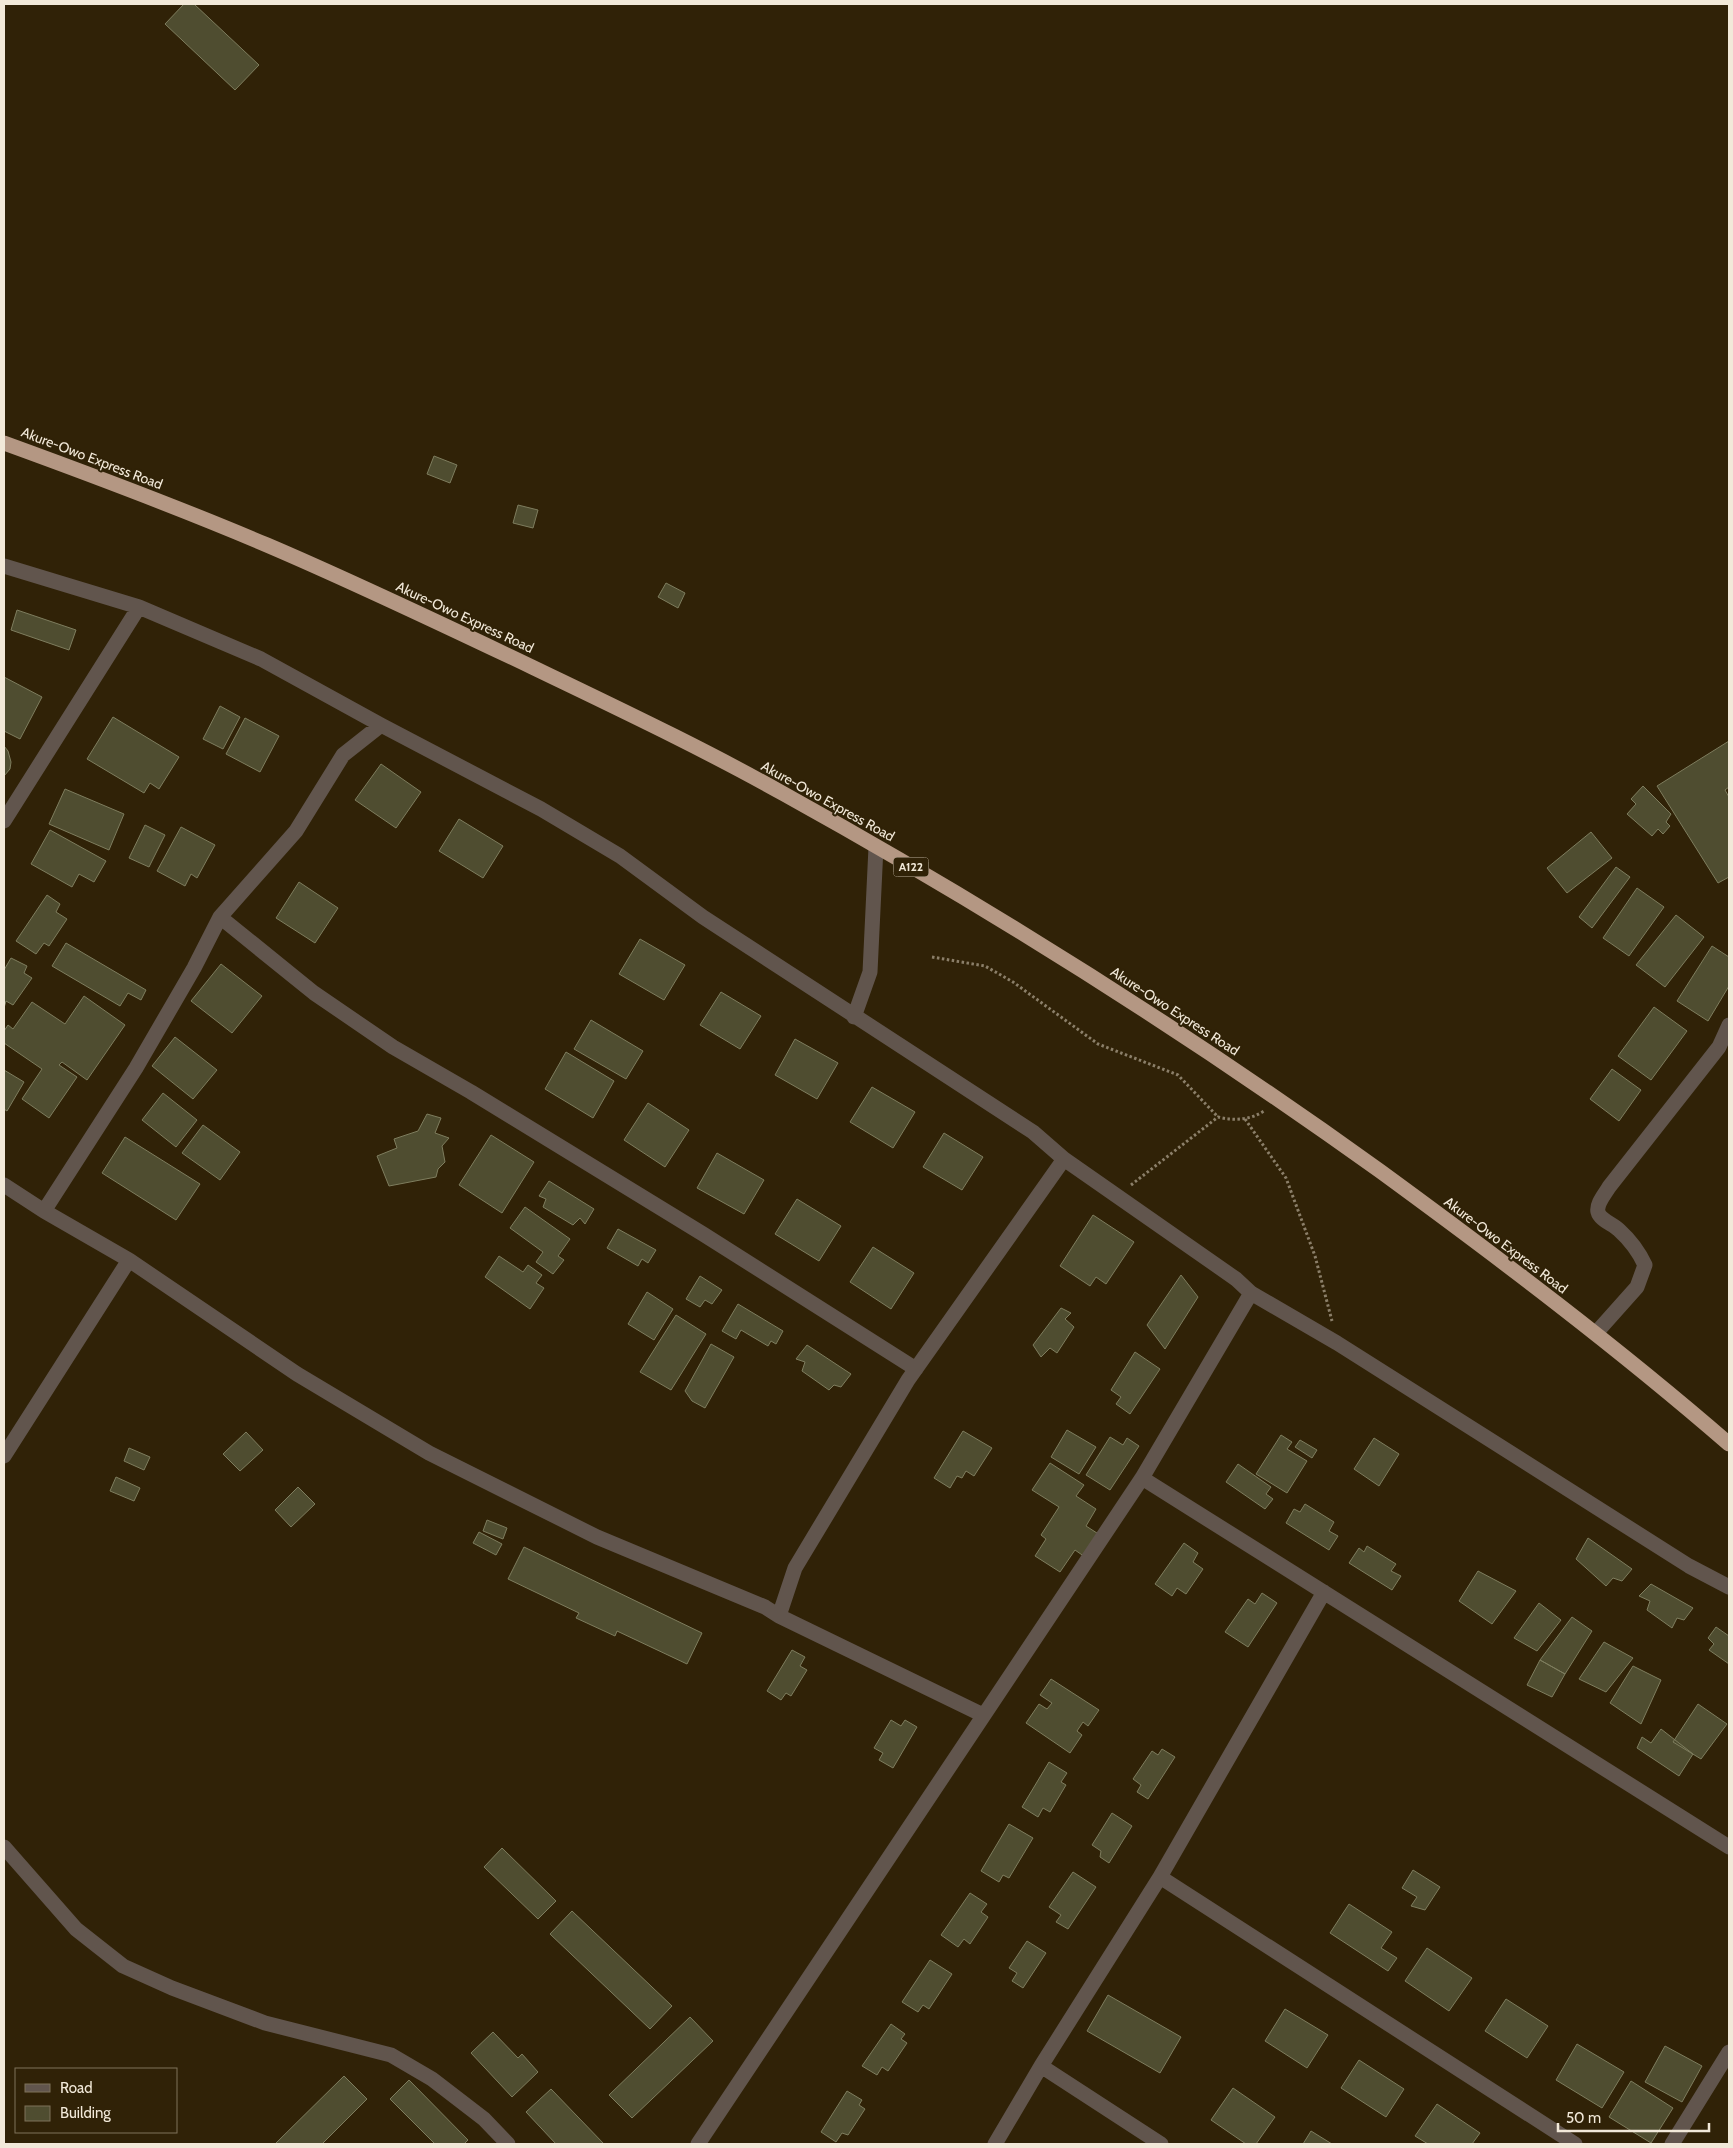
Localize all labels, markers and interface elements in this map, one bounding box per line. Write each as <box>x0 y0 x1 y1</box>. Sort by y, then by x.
street label: Akure-Owo Express Road <box>19 423 165 493</box>
street label: Akure-Owo Express Road <box>393 577 537 657</box>
street label: Akure-Owo Express Road <box>758 757 898 845</box>
road number: A122 <box>894 858 928 876</box>
street label: Akure-Owo Express Road <box>1107 963 1243 1059</box>
street label: Akure-Owo Express Road <box>1441 1193 1571 1297</box>
legend <box>15 2068 178 2133</box>
text: Road <box>60 2079 93 2097</box>
scale bar <box>1558 2100 1709 2132</box>
text: Building <box>60 2104 111 2122</box>
text: 50 m <box>1566 2109 1601 2127</box>

